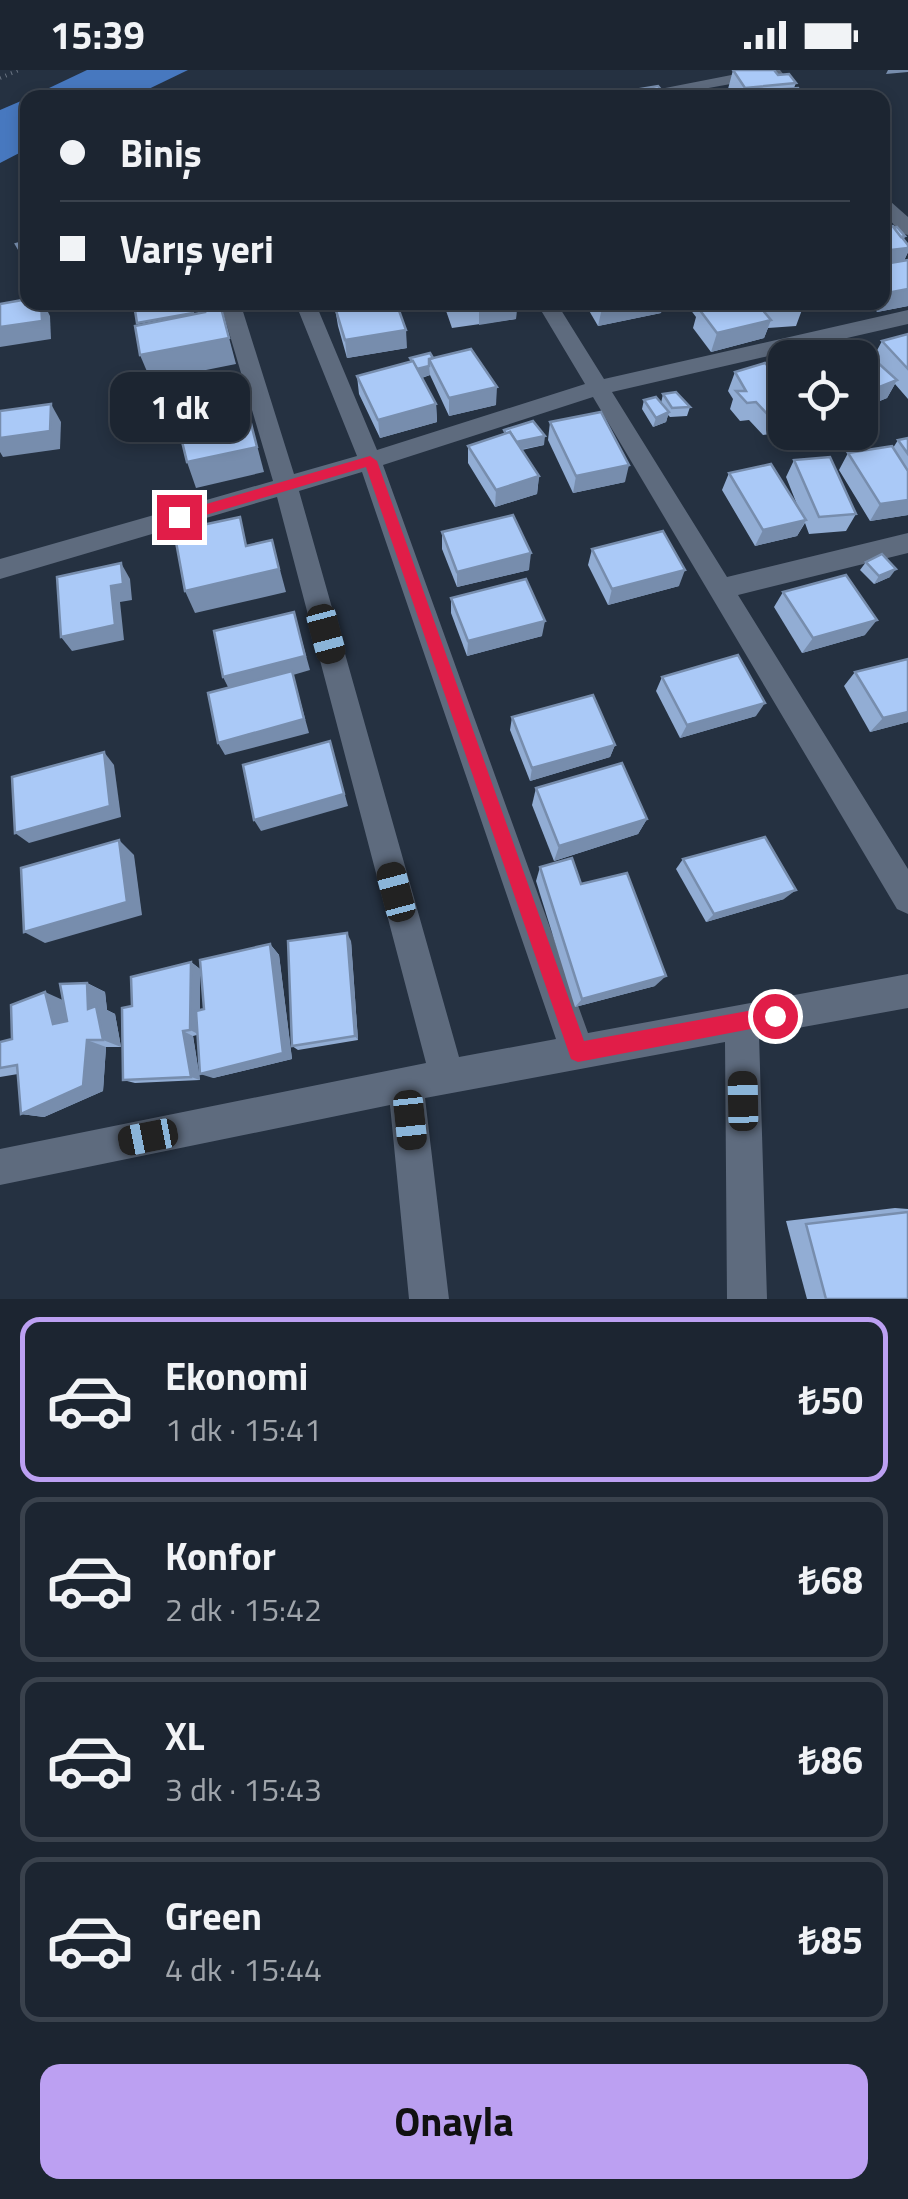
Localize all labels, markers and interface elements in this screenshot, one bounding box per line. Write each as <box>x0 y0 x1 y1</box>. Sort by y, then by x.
text: 15:39 <box>50 6 145 64</box>
text: Biniş <box>120 124 202 182</box>
text: Varış yeri <box>120 220 274 278</box>
map controls <box>768 340 878 450</box>
button: locate <box>768 340 878 450</box>
callout: 1 dk <box>109 372 249 442</box>
text: 1 dk <box>150 383 210 431</box>
route end <box>157 495 202 540</box>
car <box>304 601 348 667</box>
car <box>374 859 418 925</box>
route start <box>753 994 798 1039</box>
car <box>727 1071 759 1131</box>
car <box>392 1089 428 1151</box>
car <box>116 1117 180 1157</box>
text: Ekonomi <box>165 1347 308 1405</box>
icon: car <box>45 1355 135 1445</box>
text: ₺50 <box>799 1371 863 1429</box>
text: 1 dk · 15:41 <box>165 1405 322 1453</box>
text: Konfor <box>165 1527 276 1585</box>
icon: car <box>45 1535 135 1625</box>
text: ₺68 <box>799 1551 863 1609</box>
text: 2 dk · 15:42 <box>165 1585 322 1633</box>
text: XL <box>165 1707 205 1765</box>
icon: car <box>45 1715 135 1805</box>
text: ₺86 <box>799 1731 863 1789</box>
text: 3 dk · 15:43 <box>165 1765 322 1813</box>
text: Green <box>165 1887 262 1945</box>
icon: car <box>45 1895 135 1985</box>
text: ₺85 <box>799 1911 863 1969</box>
text: 4 dk · 15:44 <box>165 1945 322 1993</box>
button: Onayla <box>40 2064 868 2179</box>

